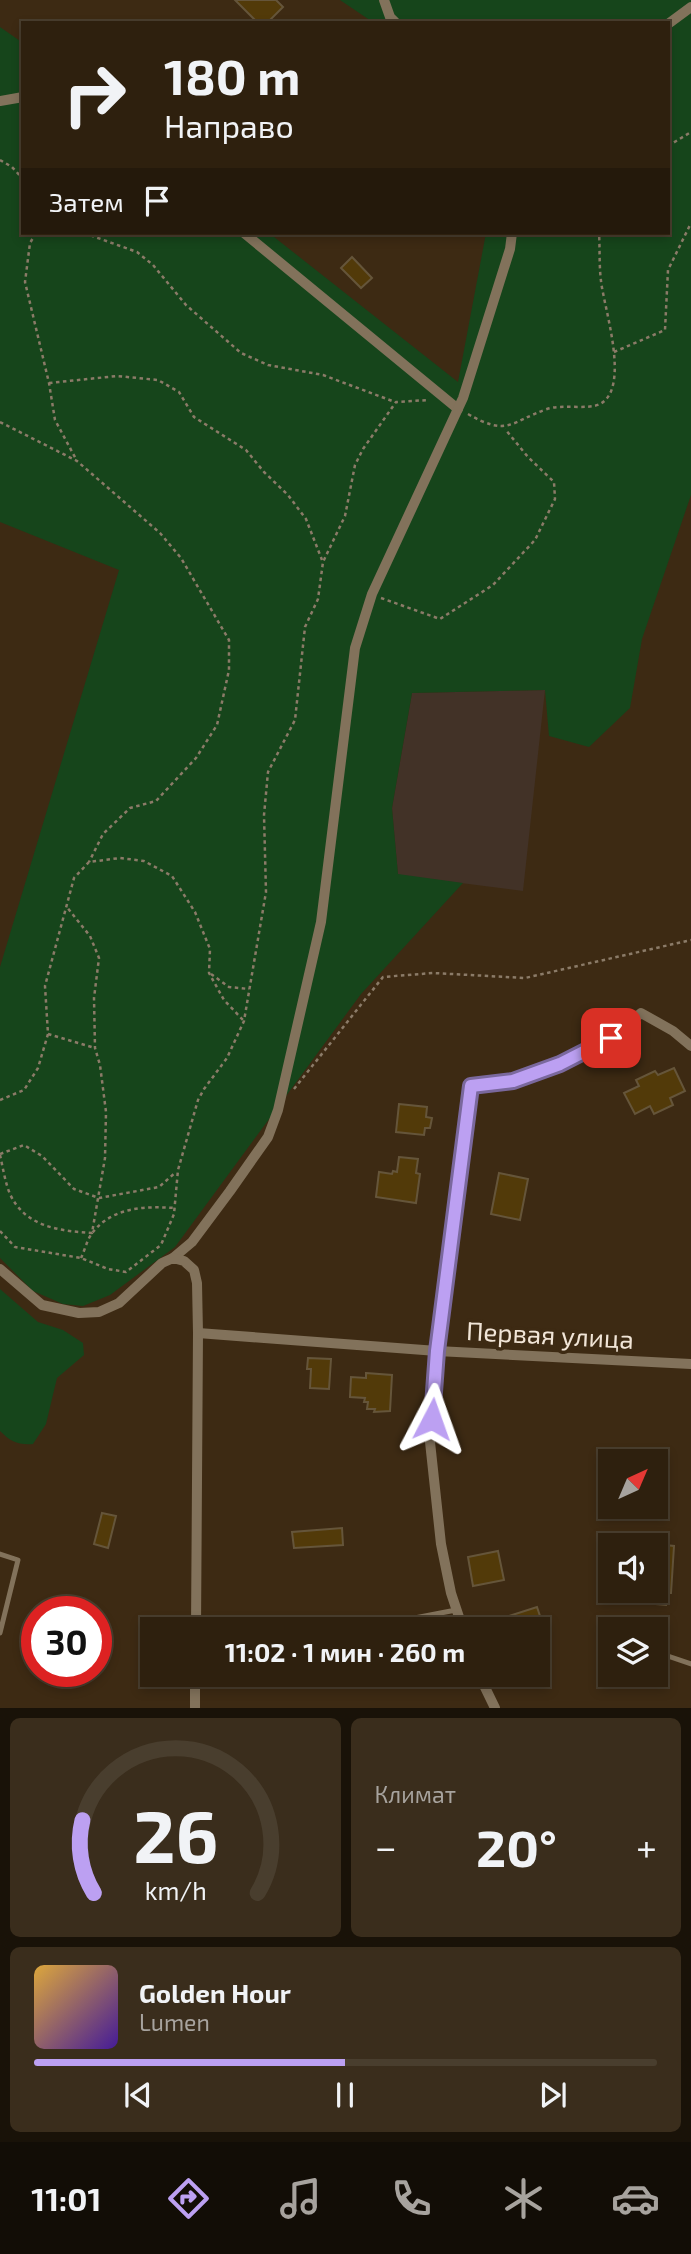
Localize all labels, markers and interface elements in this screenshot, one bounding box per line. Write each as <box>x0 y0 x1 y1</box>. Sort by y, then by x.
text: 180 m <box>164 46 300 105</box>
icon: right <box>49 49 140 140</box>
text: Направо <box>164 106 294 144</box>
icon: arrive <box>138 182 176 220</box>
text: Затем <box>49 186 124 217</box>
pin <box>581 1008 641 1068</box>
icon: arrive <box>592 1019 630 1057</box>
street label: Первая улица <box>465 1314 635 1355</box>
position arrow <box>395 1382 469 1456</box>
north arrow <box>598 1449 668 1519</box>
map controls <box>598 1449 668 1687</box>
button: sound <box>598 1533 668 1603</box>
speed limit sign: 30 <box>21 1596 112 1687</box>
button: layers <box>598 1617 668 1687</box>
text: 11:02 · 1 мин · 260 m <box>225 1636 465 1667</box>
text: Климат <box>375 1780 456 1808</box>
text: 26 <box>133 1791 218 1879</box>
text: 20° <box>476 1815 557 1877</box>
text: − <box>375 1823 397 1869</box>
text: + <box>636 1823 657 1869</box>
text: km/h <box>144 1875 206 1905</box>
text: Golden Hour <box>139 1977 291 2008</box>
text: Lumen <box>139 2008 210 2036</box>
icon: previous <box>119 2076 157 2114</box>
icon: pause <box>326 2076 364 2114</box>
icon: next <box>534 2076 572 2114</box>
icon: directions <box>164 2174 213 2223</box>
icon: music <box>276 2174 325 2223</box>
icon: phone <box>387 2174 436 2223</box>
icon: climate <box>499 2174 548 2223</box>
icon: car <box>611 2174 660 2223</box>
text: 11:01 <box>31 2179 101 2217</box>

